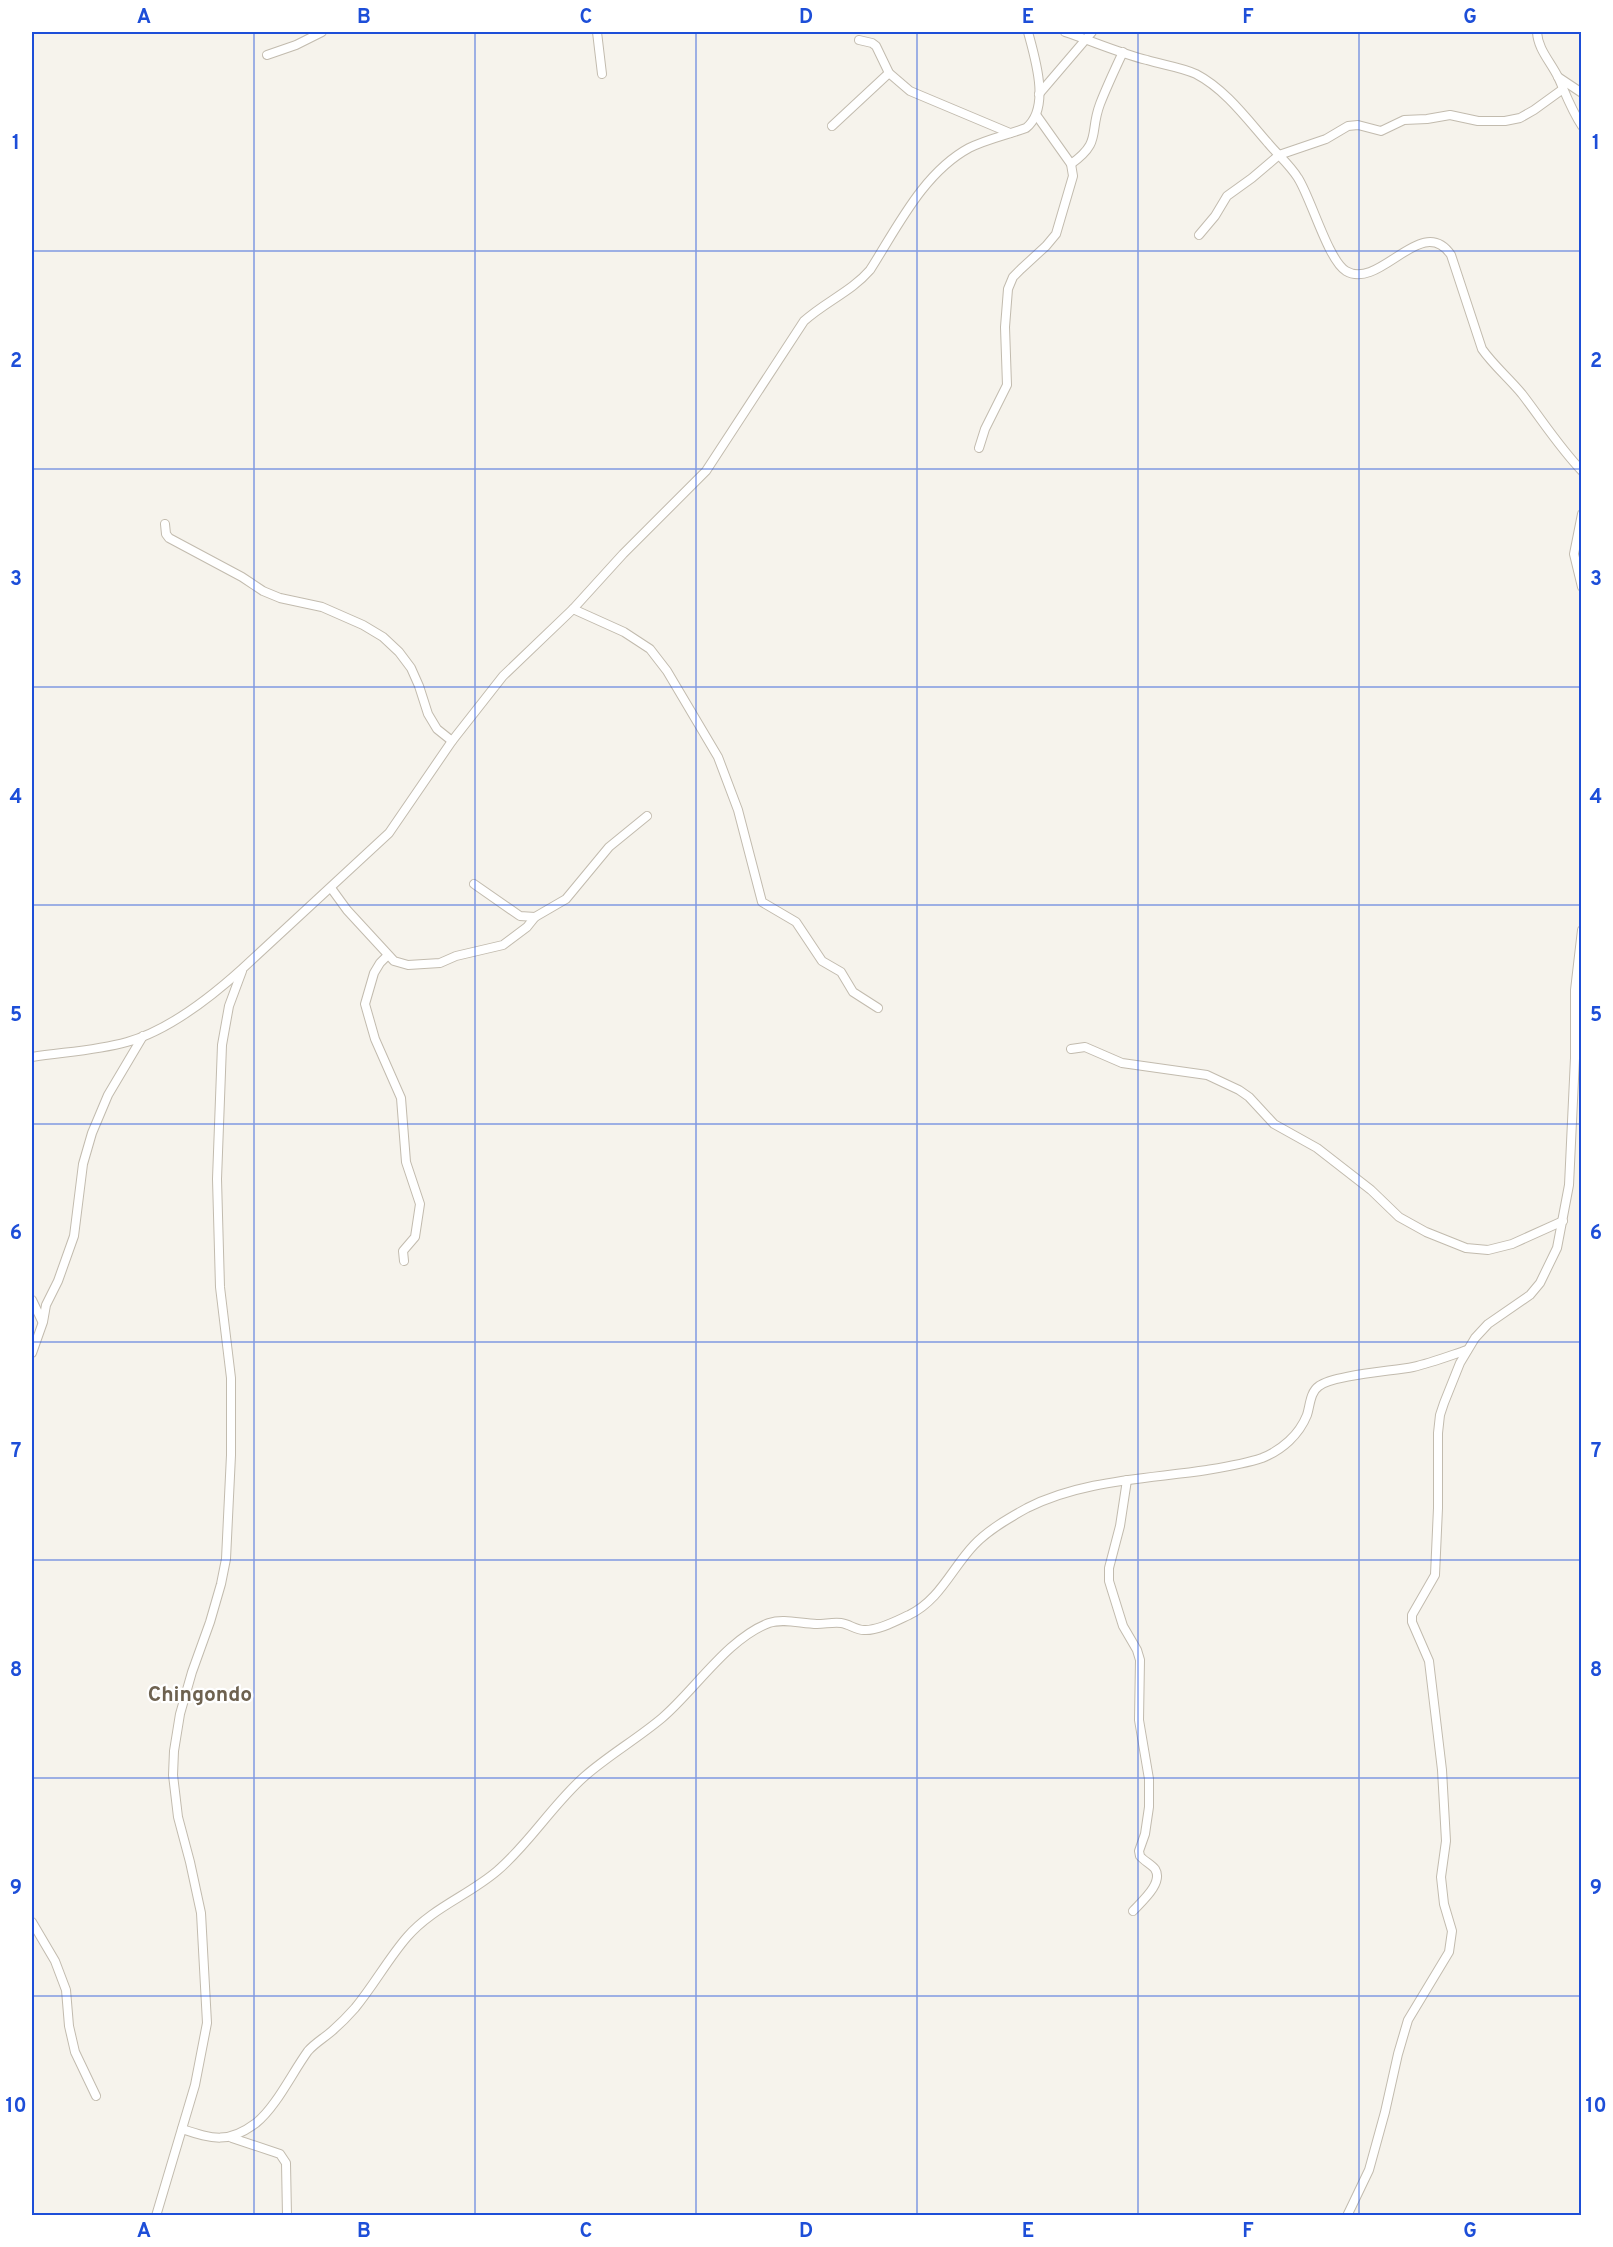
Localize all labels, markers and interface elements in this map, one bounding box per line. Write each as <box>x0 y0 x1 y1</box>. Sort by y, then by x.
text: A <box>137 5 151 31</box>
text: B <box>357 5 371 31</box>
text: C <box>580 5 592 31</box>
text: D <box>799 5 813 31</box>
text: E <box>1022 5 1034 31</box>
text: F <box>1242 5 1254 31</box>
text: G <box>1463 5 1477 31</box>
text: 1 <box>12 131 20 157</box>
text: 1 <box>1592 131 1600 157</box>
text: 2 <box>10 349 22 375</box>
text: 2 <box>1590 349 1602 375</box>
text: 3 <box>10 567 22 593</box>
text: 3 <box>1590 567 1602 593</box>
text: 4 <box>10 785 22 811</box>
text: 4 <box>1590 785 1602 811</box>
text: 5 <box>10 1003 22 1029</box>
text: 5 <box>1590 1003 1602 1029</box>
text: 6 <box>10 1221 22 1247</box>
text: 6 <box>1590 1221 1602 1247</box>
text: 7 <box>11 1439 21 1465</box>
text: 7 <box>1591 1439 1601 1465</box>
text: 8 <box>10 1658 22 1684</box>
text: 8 <box>1590 1658 1602 1684</box>
district label: Chingondo <box>148 1682 252 1709</box>
text: 9 <box>10 1876 22 1902</box>
text: 9 <box>1590 1876 1602 1902</box>
text: 10 <box>5 2094 27 2120</box>
text: 10 <box>1585 2094 1607 2120</box>
text: A <box>137 2219 151 2245</box>
text: B <box>357 2219 371 2245</box>
text: C <box>580 2219 592 2245</box>
text: D <box>799 2219 813 2245</box>
text: E <box>1022 2219 1034 2245</box>
text: F <box>1242 2219 1254 2245</box>
text: G <box>1463 2219 1477 2245</box>

